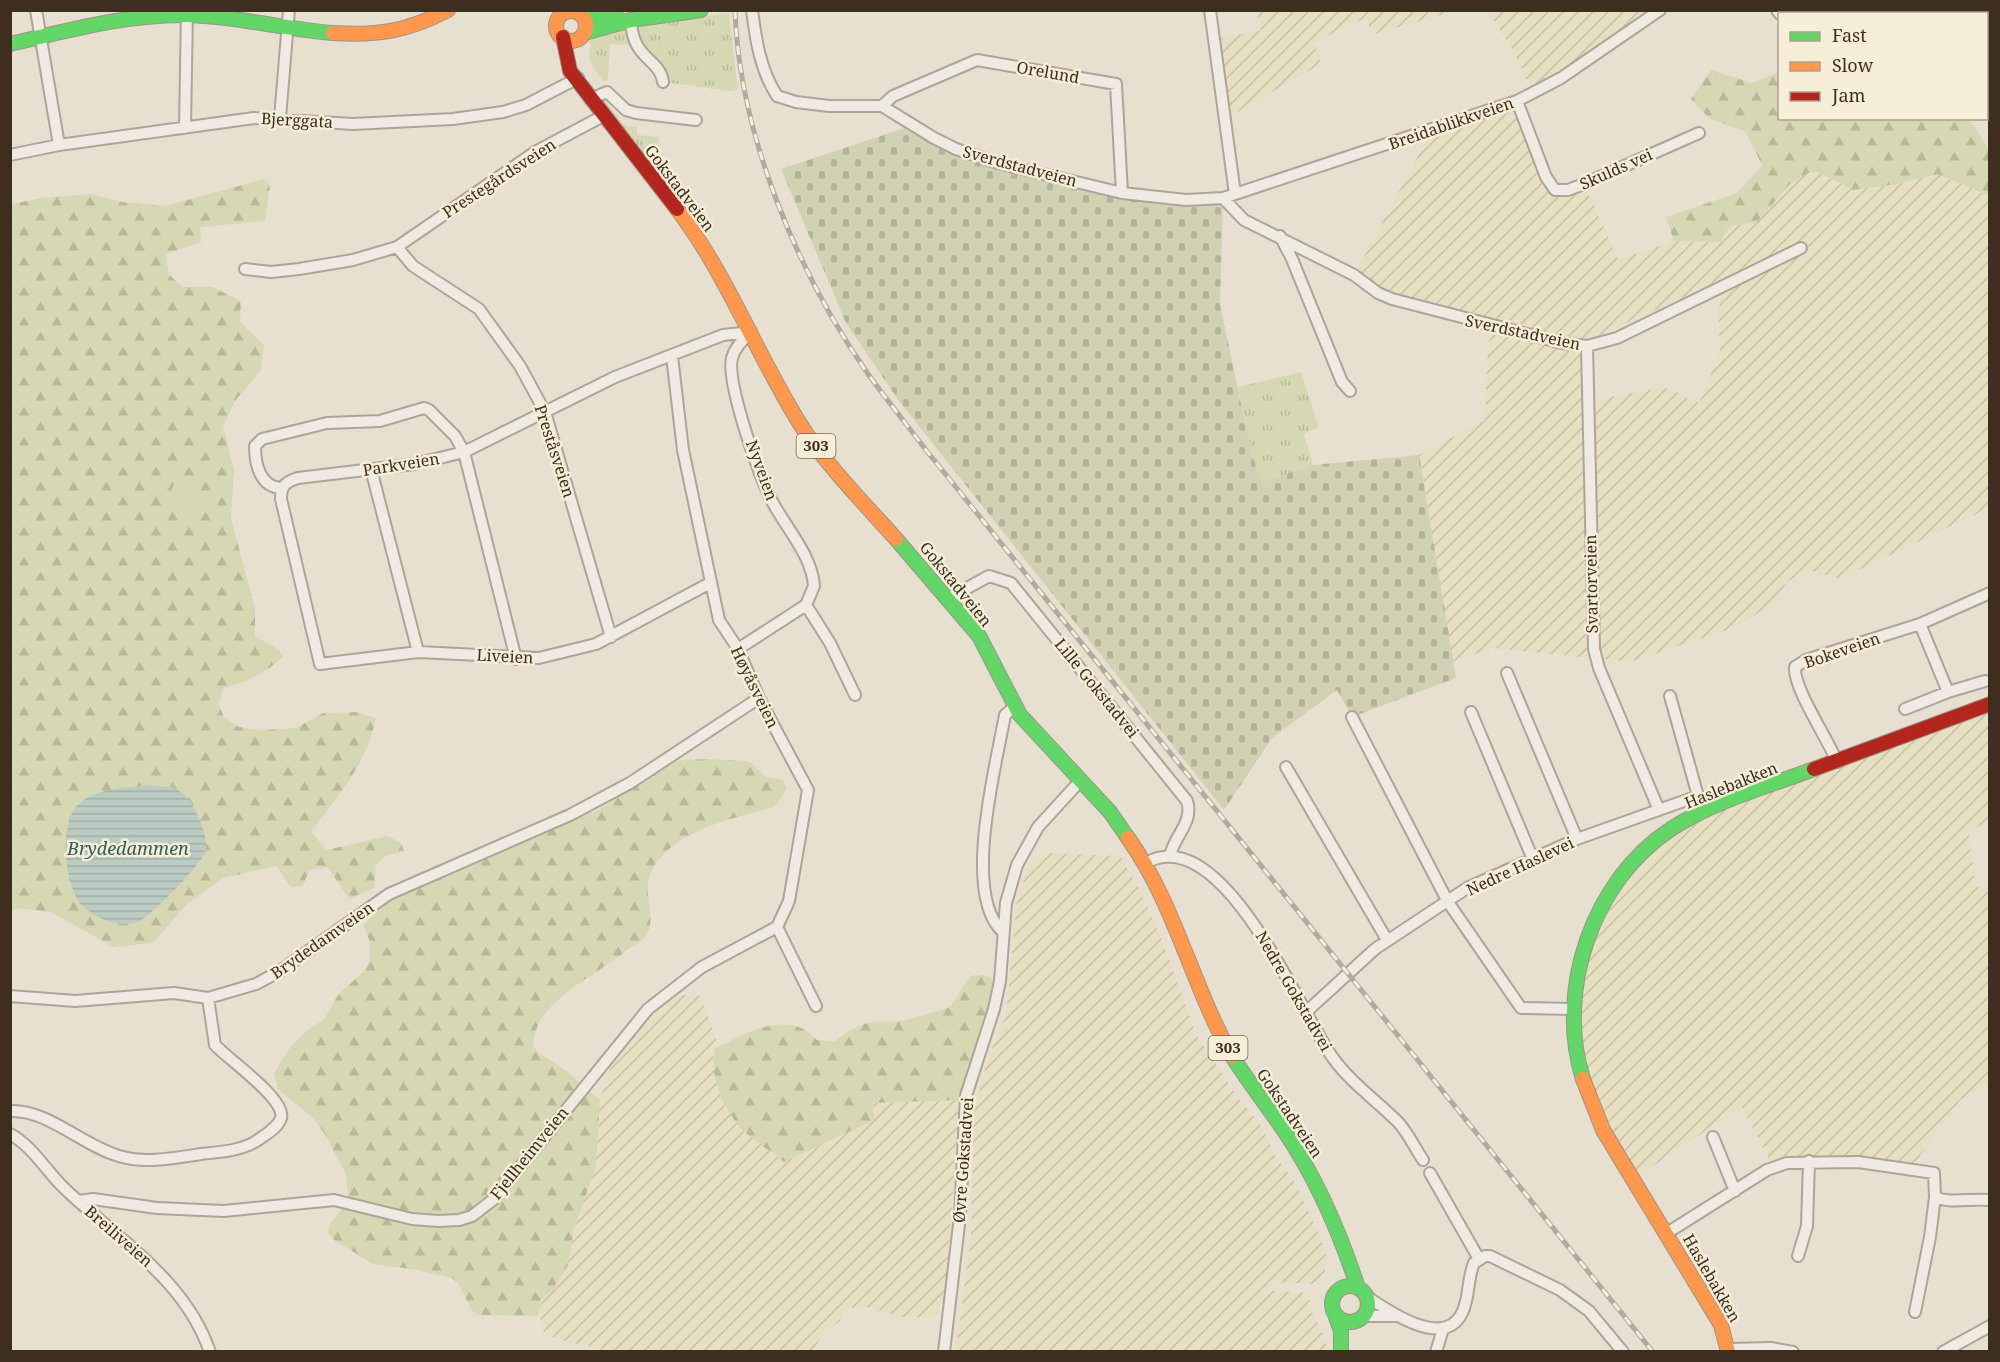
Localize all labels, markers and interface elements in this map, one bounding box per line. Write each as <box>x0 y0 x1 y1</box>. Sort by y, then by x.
legend <box>1778 12 1988 120</box>
text: Fast <box>1832 23 1867 47</box>
text: Slow <box>1832 53 1874 77</box>
street label: Orelund <box>1015 56 1081 88</box>
text: Jam <box>1831 83 1866 107</box>
street label: Breidablikkveien <box>1386 91 1516 155</box>
street label: Bjerggata <box>260 107 334 133</box>
street label: Prestegårdsveien <box>438 133 560 223</box>
street label: Gokstadveien <box>640 140 720 236</box>
street label: Sverdstadveien <box>960 140 1080 192</box>
street label: Skulds vei <box>1576 143 1656 195</box>
street label: Sverdstadveien <box>1463 309 1583 355</box>
street label: Preståsveien <box>530 402 580 500</box>
road number: 303 <box>796 434 836 458</box>
street label: Nyveien <box>741 437 783 503</box>
street label: Parkveien <box>361 447 441 481</box>
street label: Svartorveien <box>1579 534 1603 634</box>
street label: Gokstadveien <box>915 537 997 631</box>
street label: Bokeveien <box>1801 627 1883 673</box>
street label: Lille Gokstadvei <box>1050 634 1144 742</box>
street label: Høyåsveien <box>726 642 784 732</box>
street label: Liveien <box>476 644 534 668</box>
street label: Haslebakken <box>1681 756 1781 814</box>
street label: Nedre Haslevei <box>1463 831 1577 901</box>
water label: Brydedammen <box>66 836 189 860</box>
street label: Brydedamveien <box>266 896 378 984</box>
street label: Nedre Gokstadvei <box>1251 927 1337 1055</box>
road number: 303 <box>1208 1036 1248 1060</box>
street label: Gokstadveien <box>1252 1064 1328 1162</box>
street label: Øvre Gokstadvei <box>948 1096 978 1224</box>
street label: Fjellheimveien <box>485 1102 573 1204</box>
street label: Breiliveien <box>80 1200 158 1272</box>
street label: Haslebakken <box>1678 1230 1746 1326</box>

